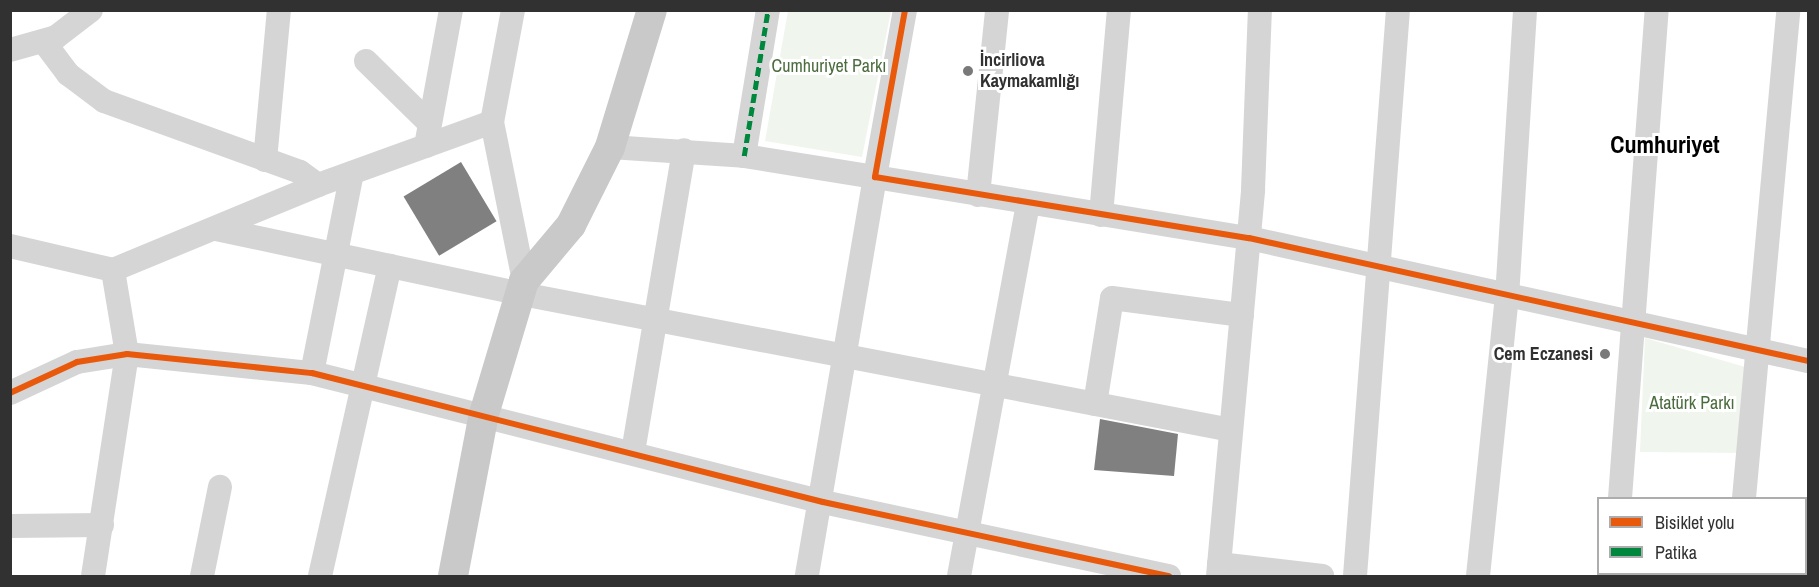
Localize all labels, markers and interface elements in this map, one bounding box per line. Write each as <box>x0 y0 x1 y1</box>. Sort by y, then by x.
place label: İncirliova Kaymakamlığı <box>980 50 1079 92</box>
park label: Cumhuriyet Parkı <box>772 55 886 77</box>
marker: İncirliova Kaymakamlığı <box>961 64 975 78</box>
district label: Cumhuriyet <box>1610 131 1720 159</box>
place label: Cem Eczanesi <box>1494 343 1593 365</box>
marker: Cem Eczanesi <box>1598 347 1612 361</box>
park label: Atatürk Parkı <box>1649 392 1735 414</box>
legend <box>1597 497 1807 575</box>
text: Bisiklet yolu <box>1655 510 1735 535</box>
text: Patika <box>1655 540 1697 565</box>

